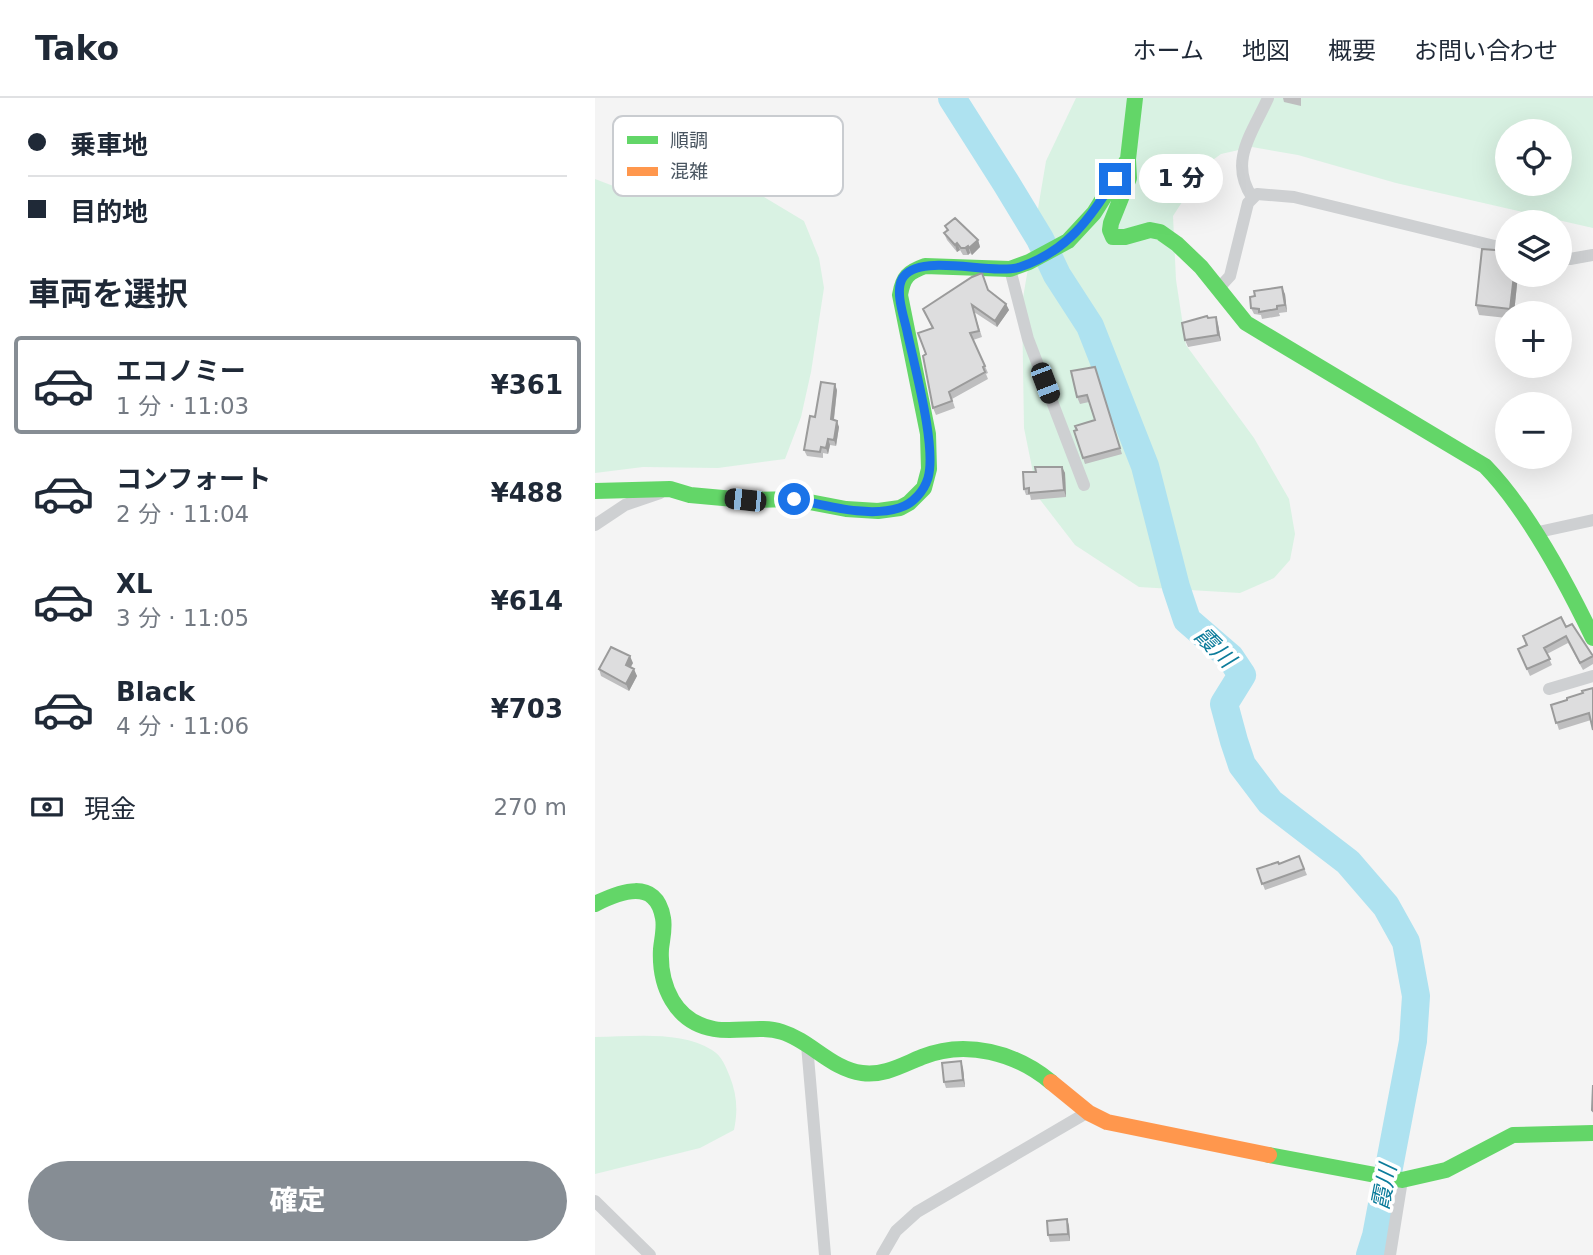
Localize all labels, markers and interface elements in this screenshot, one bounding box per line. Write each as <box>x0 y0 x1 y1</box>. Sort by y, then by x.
text: Tako <box>35 29 119 68</box>
text: ホーム <box>1133 37 1204 65</box>
text: 地図 <box>1242 37 1290 65</box>
text: 概要 <box>1328 37 1376 65</box>
text: お問い合わせ <box>1414 37 1558 65</box>
legend <box>613 116 843 196</box>
map controls <box>1495 119 1572 469</box>
button: locate <box>1495 119 1572 196</box>
text: 順調 <box>670 129 708 151</box>
text: 乗車地 <box>70 130 148 160</box>
callout: 1 分 <box>1139 154 1223 204</box>
text: 混雑 <box>670 160 708 182</box>
route end <box>1099 163 1131 195</box>
text: 1 分 <box>1157 165 1205 191</box>
text: 目的地 <box>70 197 148 227</box>
button: layers <box>1495 210 1572 287</box>
text: 車両を選択 <box>28 275 188 313</box>
button: + <box>1495 301 1572 378</box>
icon: car <box>32 354 95 417</box>
text: エコノミー <box>116 356 246 386</box>
car <box>1028 360 1063 406</box>
text: ¥361 <box>491 370 563 400</box>
button: − <box>1495 392 1572 469</box>
text: 1 分 · 11:03 <box>116 393 249 419</box>
icon: car <box>32 462 95 525</box>
text: コンフォート <box>116 464 271 494</box>
text: ¥488 <box>491 478 563 508</box>
route start <box>778 483 810 515</box>
car <box>724 487 767 513</box>
text: 2 分 · 11:04 <box>116 501 249 527</box>
text: XL <box>116 569 153 599</box>
icon: car <box>32 570 95 633</box>
text: ¥614 <box>491 586 563 616</box>
text: 3 分 · 11:05 <box>116 605 249 631</box>
water label: 霞川 <box>1190 622 1243 675</box>
text: Black <box>116 677 195 707</box>
icon: car <box>32 678 95 741</box>
text: ¥703 <box>491 694 563 724</box>
text: 4 分 · 11:06 <box>116 713 249 739</box>
icon: cash <box>28 788 66 826</box>
text: 現金 <box>84 794 136 824</box>
text: 270 m <box>493 794 567 820</box>
water label: 霞川 <box>1367 1159 1402 1212</box>
button: 確定 <box>28 1161 567 1241</box>

